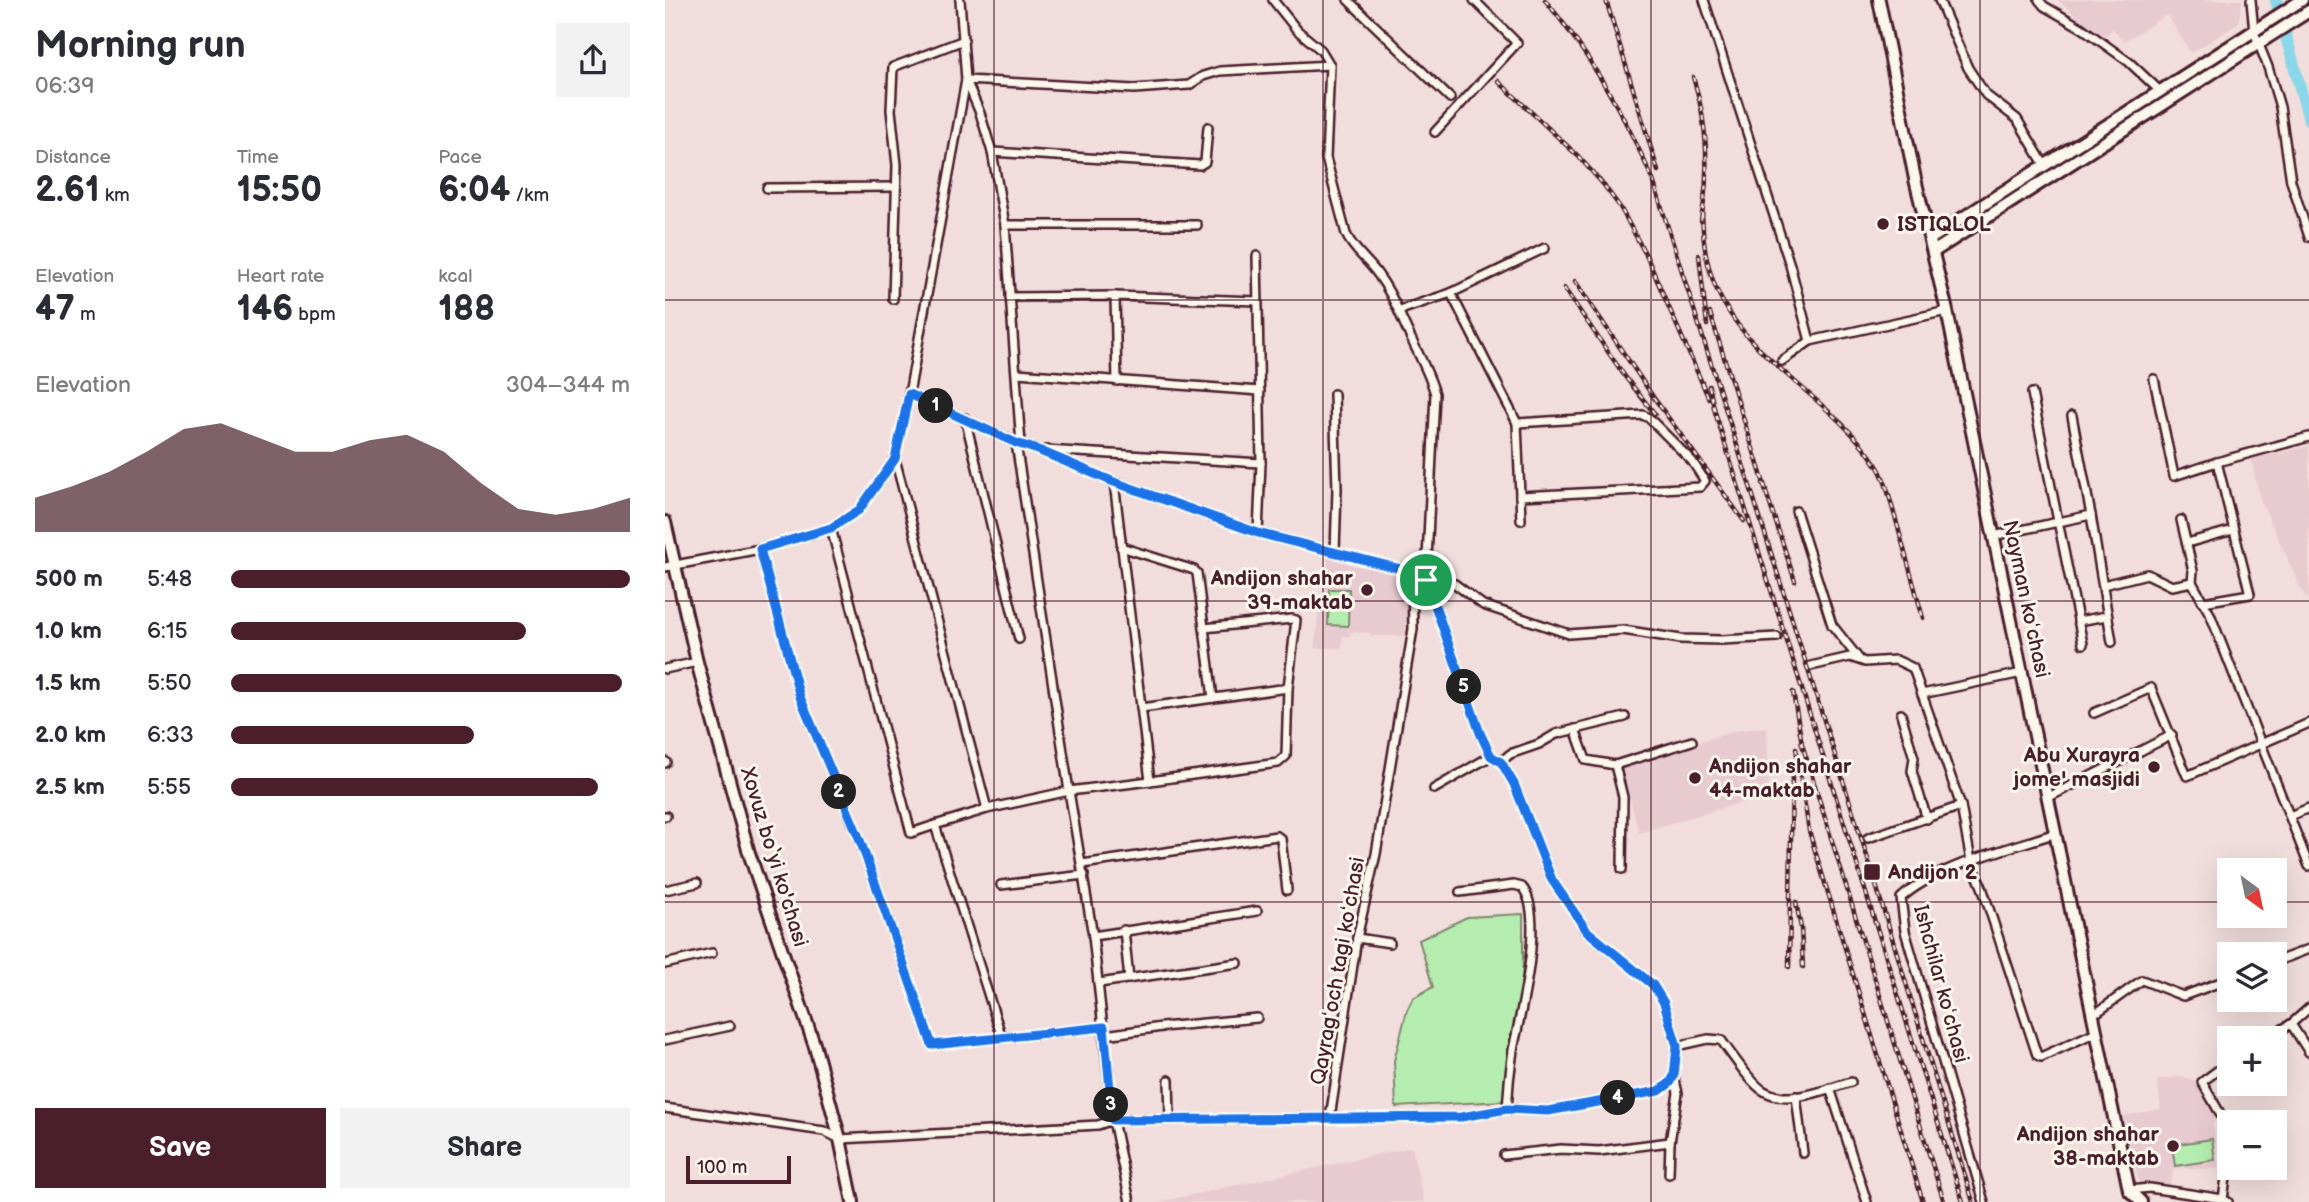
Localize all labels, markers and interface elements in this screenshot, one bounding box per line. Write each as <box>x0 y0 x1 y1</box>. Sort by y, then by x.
text: Morning run <box>35 23 246 68</box>
button: share <box>556 23 630 97</box>
text: 06:39 <box>35 72 95 100</box>
text: Distance <box>35 146 111 169</box>
text: Time <box>237 146 279 169</box>
text: Pace <box>438 146 482 169</box>
text: 2.61 <box>35 169 100 212</box>
text: 15:50 <box>237 169 322 212</box>
text: 6:04 <box>438 169 510 212</box>
text: km <box>100 184 130 207</box>
text: /km <box>510 184 549 207</box>
place label: ISTIQLOL <box>1897 212 1991 237</box>
marker: ISTIQLOL <box>1875 216 1891 232</box>
text: Elevation <box>35 265 114 288</box>
text: Heart rate <box>237 265 324 288</box>
text: kcal <box>438 265 472 288</box>
text: 47 <box>35 288 75 331</box>
text: 146 <box>237 288 293 331</box>
text: 188 <box>438 288 495 331</box>
text: m <box>75 303 96 326</box>
text: bpm <box>293 303 336 326</box>
text: Elevation <box>35 371 131 399</box>
text: 304–344 m <box>506 371 630 399</box>
pin: 1 <box>919 388 953 424</box>
text: 1 <box>932 394 940 417</box>
street label: Nayman koʻchasi <box>1997 518 2055 680</box>
pin <box>1396 550 1456 610</box>
icon: arrive <box>1407 561 1445 599</box>
text: 500 m <box>35 565 103 593</box>
text: 5:48 <box>147 565 192 593</box>
place label: Andijon shahar 39-maktab <box>1210 566 1354 615</box>
marker: Andijon shahar 39-maktab <box>1359 582 1375 598</box>
text: 1.0 km <box>35 617 102 645</box>
text: 6:15 <box>147 617 188 645</box>
text: 1.5 km <box>35 669 101 697</box>
text: 5:50 <box>147 669 192 697</box>
pin: 5 <box>1447 670 1481 704</box>
text: 5 <box>1458 675 1469 698</box>
text: 2.0 km <box>35 721 106 749</box>
text: 6:33 <box>147 721 194 749</box>
place label: Abu Xurayra jome' masjidi <box>2012 743 2140 792</box>
place label: Andijon shahar 44-maktab <box>1708 754 1852 803</box>
marker: Abu Xurayra jome' masjidi <box>2146 759 2162 775</box>
street label: Xovuz bo‘yi ko'chasi <box>735 763 813 950</box>
marker: Andijon shahar 44-maktab <box>1687 770 1703 786</box>
text: 2.5 km <box>35 773 105 801</box>
text: 5:55 <box>147 773 191 801</box>
pin: 2 <box>821 774 857 810</box>
text: 2 <box>833 780 844 803</box>
street label: Qayragʻoch tagi koʻchasi <box>1306 855 1370 1087</box>
north arrow <box>2217 858 2287 928</box>
map controls <box>2217 858 2287 1180</box>
place label: Andijon 2 <box>1887 860 1978 885</box>
marker: Andijon 2 <box>1862 862 1882 882</box>
street label: Ishchilar koʻchasi <box>1908 902 1974 1066</box>
button: layers <box>2217 942 2287 1012</box>
button: + <box>2217 1026 2287 1096</box>
pin: 4 <box>1601 1080 1635 1116</box>
text: 4 <box>1612 1086 1623 1109</box>
pin: 3 <box>1093 1088 1129 1122</box>
text: 3 <box>1105 1093 1116 1116</box>
button: Save <box>35 1108 326 1188</box>
button: Share <box>340 1108 630 1188</box>
button: − <box>2217 1110 2287 1180</box>
place label: Andijon shahar 38-maktab <box>2016 1122 2160 1171</box>
marker: Andijon shahar 38-maktab <box>2165 1138 2181 1154</box>
scale bar <box>686 1153 791 1185</box>
text: 100 m <box>697 1156 748 1179</box>

